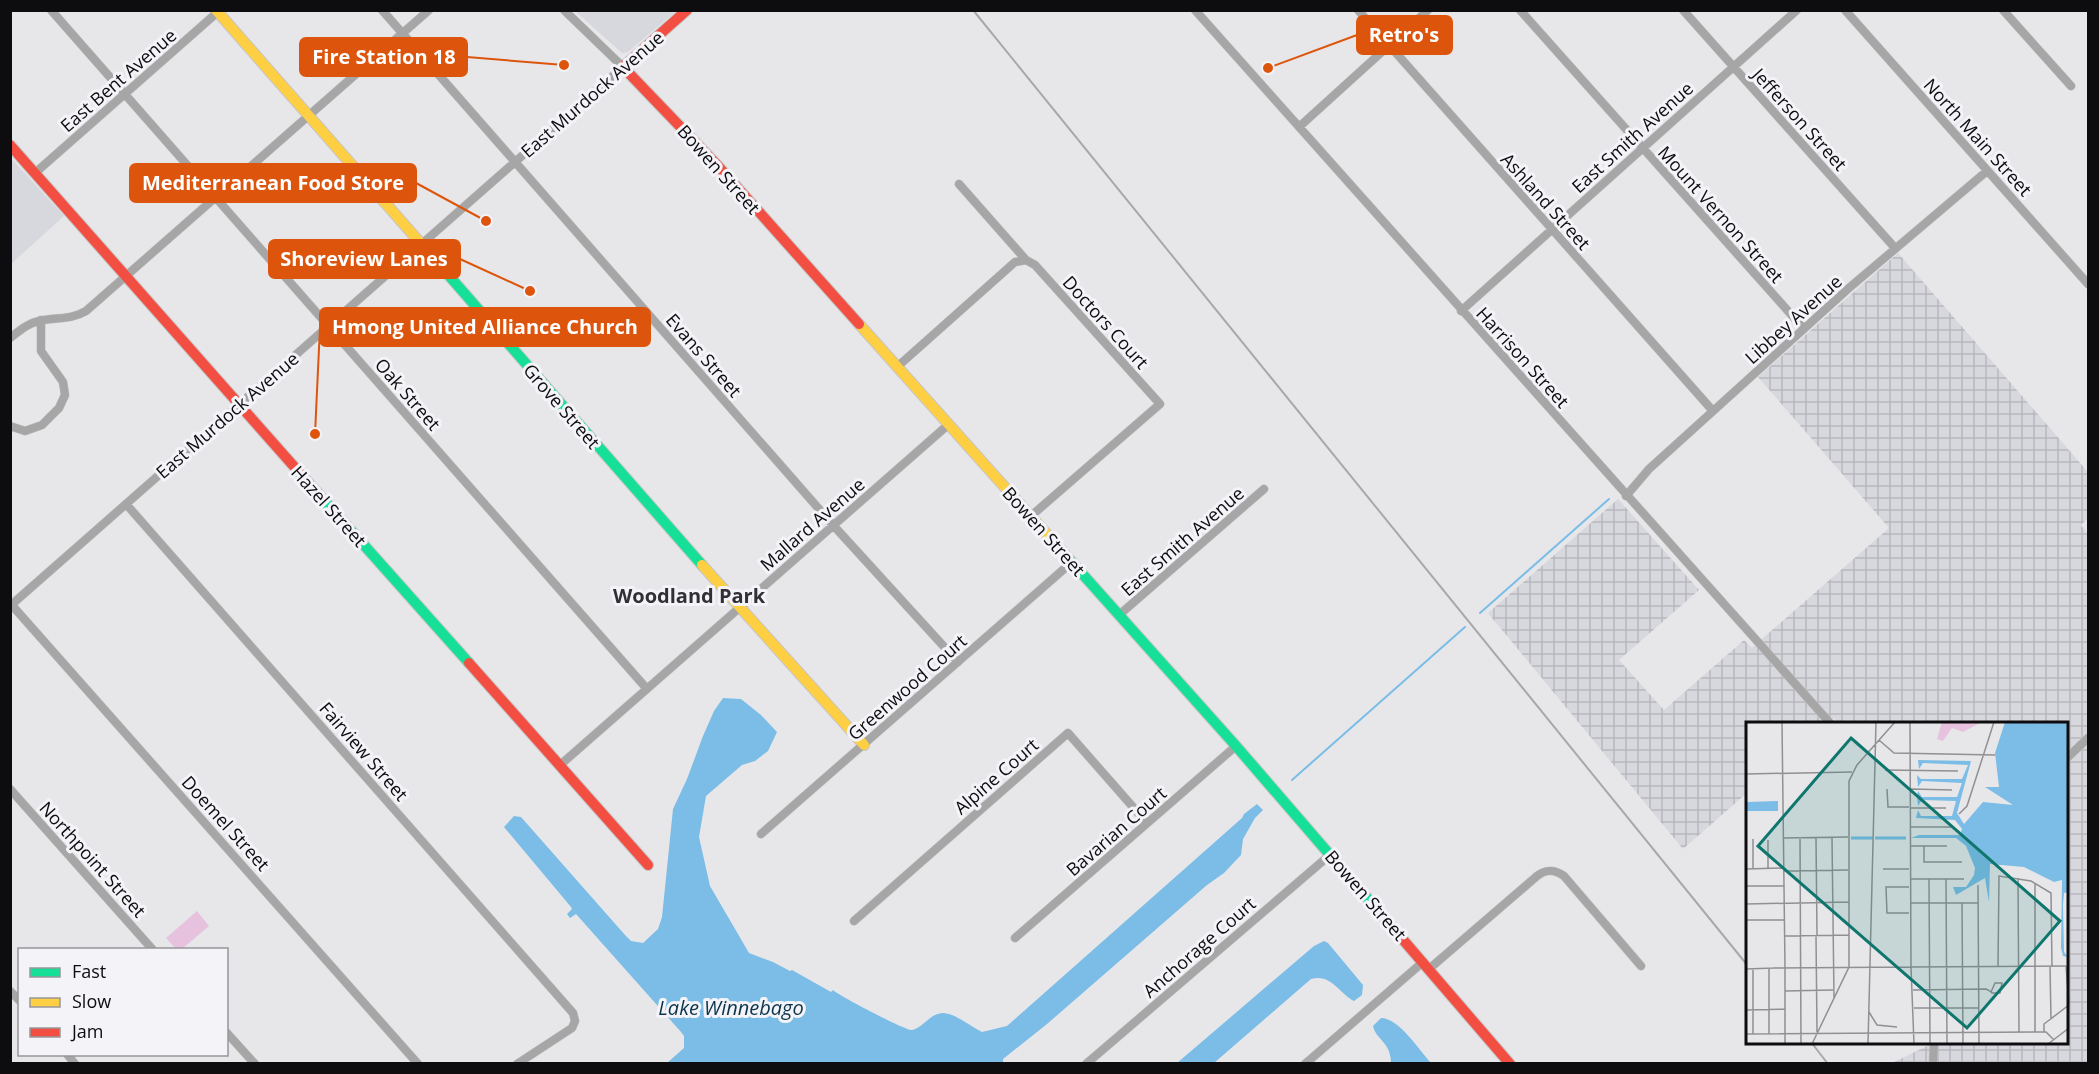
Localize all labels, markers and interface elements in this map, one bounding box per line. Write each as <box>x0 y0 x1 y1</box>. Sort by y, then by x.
callout: Retro's <box>1357 16 1452 54</box>
text: Retro's <box>1369 21 1439 48</box>
street label: East Bent Avenue <box>55 23 181 137</box>
street label: East Murdock Avenue <box>516 25 668 163</box>
callout: Fire Station 18 <box>300 38 467 76</box>
text: Fire Station 18 <box>312 43 456 70</box>
street label: Jefferson Street <box>1746 61 1852 175</box>
street label: North Main Street <box>1919 73 2037 201</box>
street label: East Smith Avenue <box>1566 76 1698 198</box>
street label: Bowen Street <box>672 119 766 219</box>
street label: Mount Vernon Street <box>1653 140 1789 288</box>
street label: Ashland Street <box>1496 147 1596 255</box>
callout: Mediterranean Food Store <box>130 164 416 202</box>
text: Mediterranean Food Store <box>142 169 404 196</box>
callout: Shoreview Lanes <box>269 240 460 278</box>
text: Shoreview Lanes <box>280 245 448 272</box>
street label: Libbey Avenue <box>1739 269 1847 369</box>
street label: Doctors Court <box>1058 270 1154 374</box>
street label: Harrison Street <box>1471 301 1575 413</box>
callout: Hmong United Alliance Church <box>320 308 650 346</box>
street label: Evans Street <box>661 308 747 402</box>
text: Hmong United Alliance Church <box>332 313 638 340</box>
street label: East Murdock Avenue <box>151 346 303 484</box>
street label: Oak Street <box>370 353 446 435</box>
street label: Grove Street <box>518 358 606 454</box>
street label: Hazel Street <box>286 460 372 552</box>
street label: Mallard Avenue <box>755 472 869 576</box>
street label: Bowen Street <box>997 481 1091 581</box>
street label: East Smith Avenue <box>1115 481 1249 601</box>
district label: Woodland Park <box>613 582 766 609</box>
street label: Greenwood Court <box>843 629 971 745</box>
street label: Fairview Street <box>314 696 414 806</box>
inset map <box>1746 722 2069 1044</box>
street label: Alpine Court <box>949 733 1043 819</box>
street label: Doemel Street <box>177 770 275 876</box>
street label: Bavarian Court <box>1061 781 1171 881</box>
street label: Northpoint Street <box>35 796 151 922</box>
street label: Bowen Street <box>1320 845 1412 945</box>
street label: Anchorage Court <box>1138 891 1260 1003</box>
legend <box>18 948 228 1056</box>
text: Fast <box>72 959 106 983</box>
text: Slow <box>72 989 111 1013</box>
water label: Lake Winnebago <box>658 994 804 1021</box>
text: Jam <box>70 1019 104 1043</box>

